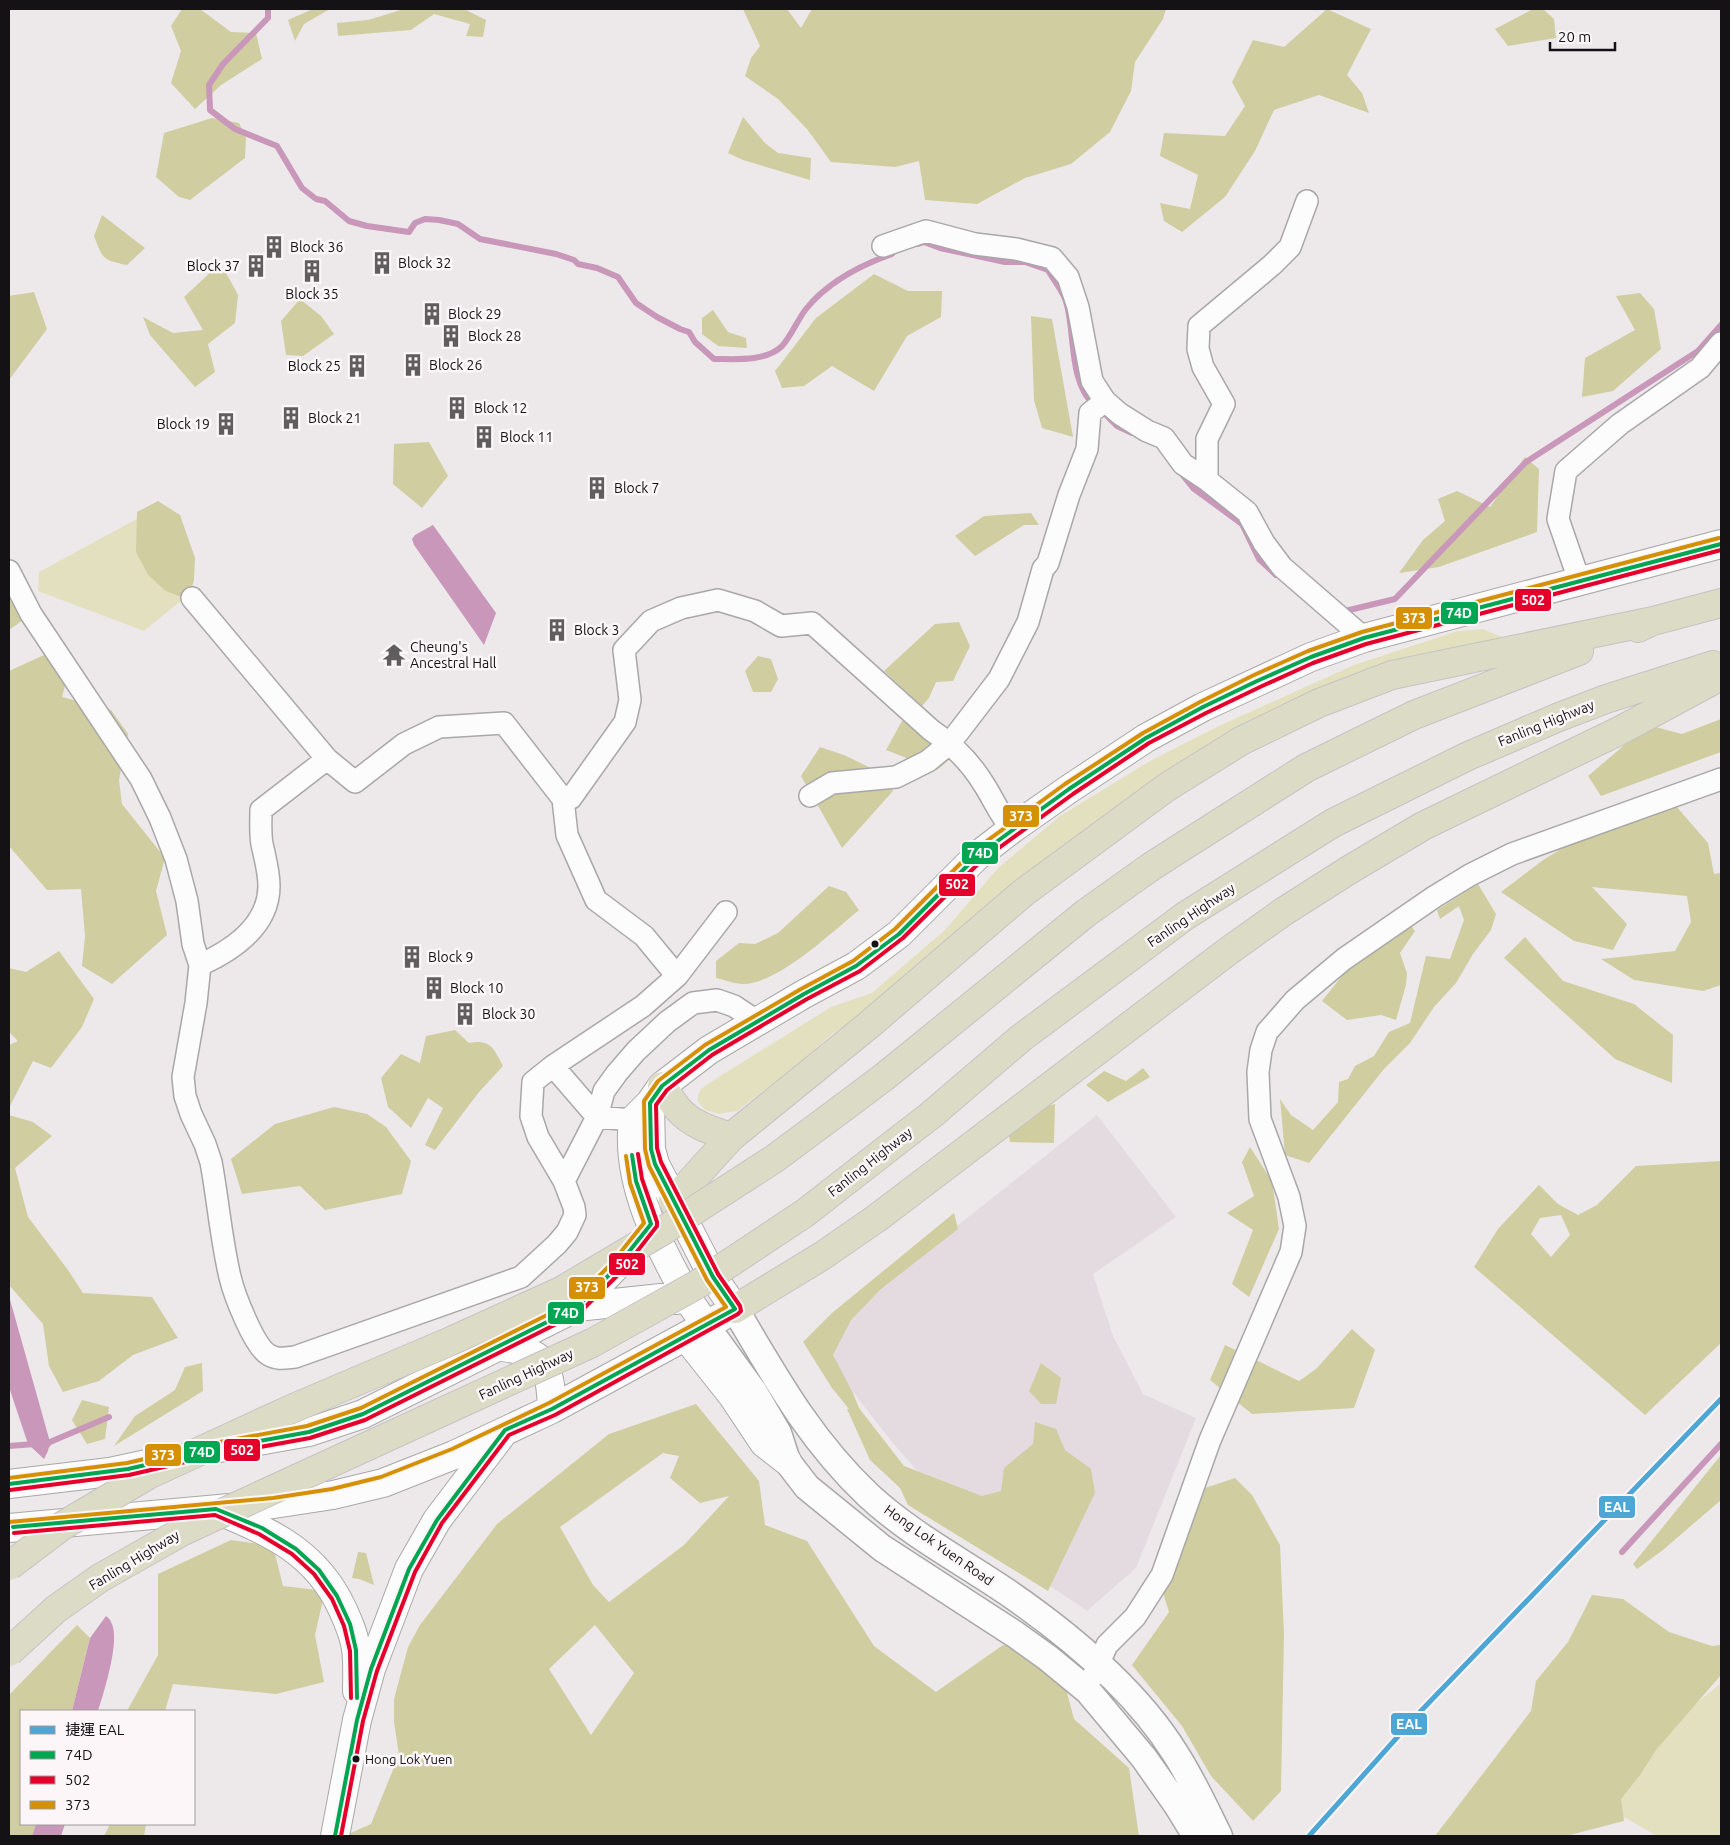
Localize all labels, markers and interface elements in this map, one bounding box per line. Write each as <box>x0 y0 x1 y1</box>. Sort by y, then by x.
scale bar <box>1550 20 1615 52</box>
text: 20 m <box>1558 28 1591 45</box>
building icon: Block 36 <box>261 234 287 260</box>
place label: Block 36 <box>290 239 343 255</box>
building icon: Block 32 <box>369 250 395 276</box>
building icon: Block 37 <box>243 253 269 279</box>
place label: Block 32 <box>398 255 451 271</box>
place label: Block 37 <box>187 258 240 274</box>
building icon: Block 35 <box>299 258 325 284</box>
place label: Block 35 <box>285 286 339 302</box>
building icon: Block 29 <box>419 301 445 327</box>
place label: Block 29 <box>448 306 501 322</box>
building icon: Block 28 <box>438 323 464 349</box>
place label: Block 28 <box>468 328 521 344</box>
building icon: Block 26 <box>400 352 426 378</box>
building icon: Block 25 <box>344 353 370 379</box>
place label: Block 26 <box>429 357 482 373</box>
place label: Block 25 <box>288 358 341 374</box>
building icon: Block 12 <box>444 395 470 421</box>
place label: Block 12 <box>474 400 527 416</box>
building icon: Block 21 <box>278 405 304 431</box>
place label: Block 21 <box>308 410 361 426</box>
building icon: Block 19 <box>213 411 239 437</box>
place label: Block 19 <box>157 416 210 432</box>
building icon: Block 11 <box>471 424 497 450</box>
place label: Block 11 <box>500 429 553 445</box>
building icon: Block 7 <box>584 475 610 501</box>
place label: Block 7 <box>614 480 659 496</box>
line badge: 502 <box>1514 588 1552 612</box>
text: 502 <box>1521 592 1545 608</box>
line badge: 74D <box>1440 601 1479 625</box>
text: 74D <box>1446 605 1472 621</box>
line badge: 373 <box>1395 606 1433 630</box>
text: 373 <box>1402 610 1426 626</box>
building icon: Block 3 <box>544 617 570 643</box>
place label: Block 3 <box>574 622 619 638</box>
place label: Cheung's Ancestral Hall <box>410 639 497 671</box>
temple icon: Cheung's Ancestral Hall <box>381 642 407 668</box>
street label: Fanling Highway <box>1496 696 1597 750</box>
line badge: 373 <box>1002 804 1040 828</box>
text: 373 <box>1009 808 1033 824</box>
line badge: 74D <box>961 841 999 865</box>
text: 74D <box>967 845 993 861</box>
line badge: 502 <box>938 873 976 897</box>
text: 502 <box>945 876 969 892</box>
street label: Fanling Highway <box>1144 880 1238 950</box>
unlabelled marker <box>870 939 880 949</box>
building icon: Block 9 <box>399 944 425 970</box>
place label: Block 9 <box>428 949 473 965</box>
building icon: Block 10 <box>421 975 447 1001</box>
place label: Block 10 <box>450 980 503 996</box>
building icon: Block 30 <box>452 1001 478 1027</box>
place label: Block 30 <box>482 1006 535 1022</box>
street label: Fanling Highway <box>825 1124 915 1200</box>
line badge: 502 <box>608 1252 646 1276</box>
text: 502 <box>615 1256 639 1272</box>
line badge: 373 <box>568 1276 606 1300</box>
text: 373 <box>575 1279 599 1295</box>
line badge: 74D <box>547 1301 585 1325</box>
text: 74D <box>553 1305 579 1321</box>
street label: Fanling Highway <box>476 1345 576 1403</box>
line badge: 502 <box>223 1438 261 1462</box>
line badge: 74D <box>183 1440 221 1464</box>
text: 502 <box>230 1442 254 1458</box>
line badge: 373 <box>144 1443 182 1467</box>
text: 74D <box>189 1444 215 1460</box>
text: 373 <box>151 1447 175 1463</box>
line badge: EAL <box>1598 1495 1636 1519</box>
text: EAL <box>1604 1499 1630 1515</box>
street label: Hong Lok Yuen Road <box>881 1501 997 1589</box>
street label: Fanling Highway <box>86 1527 182 1593</box>
legend <box>20 1710 195 1825</box>
line badge: EAL <box>1390 1712 1428 1736</box>
text: EAL <box>1396 1716 1422 1732</box>
text: 捷運 EAL <box>65 1721 125 1738</box>
text: 74D <box>65 1746 93 1763</box>
place label: Hong Lok Yuen <box>365 1752 453 1766</box>
marker: Hong Lok Yuen <box>351 1754 361 1764</box>
text: 502 <box>65 1771 90 1788</box>
text: 373 <box>65 1796 90 1813</box>

